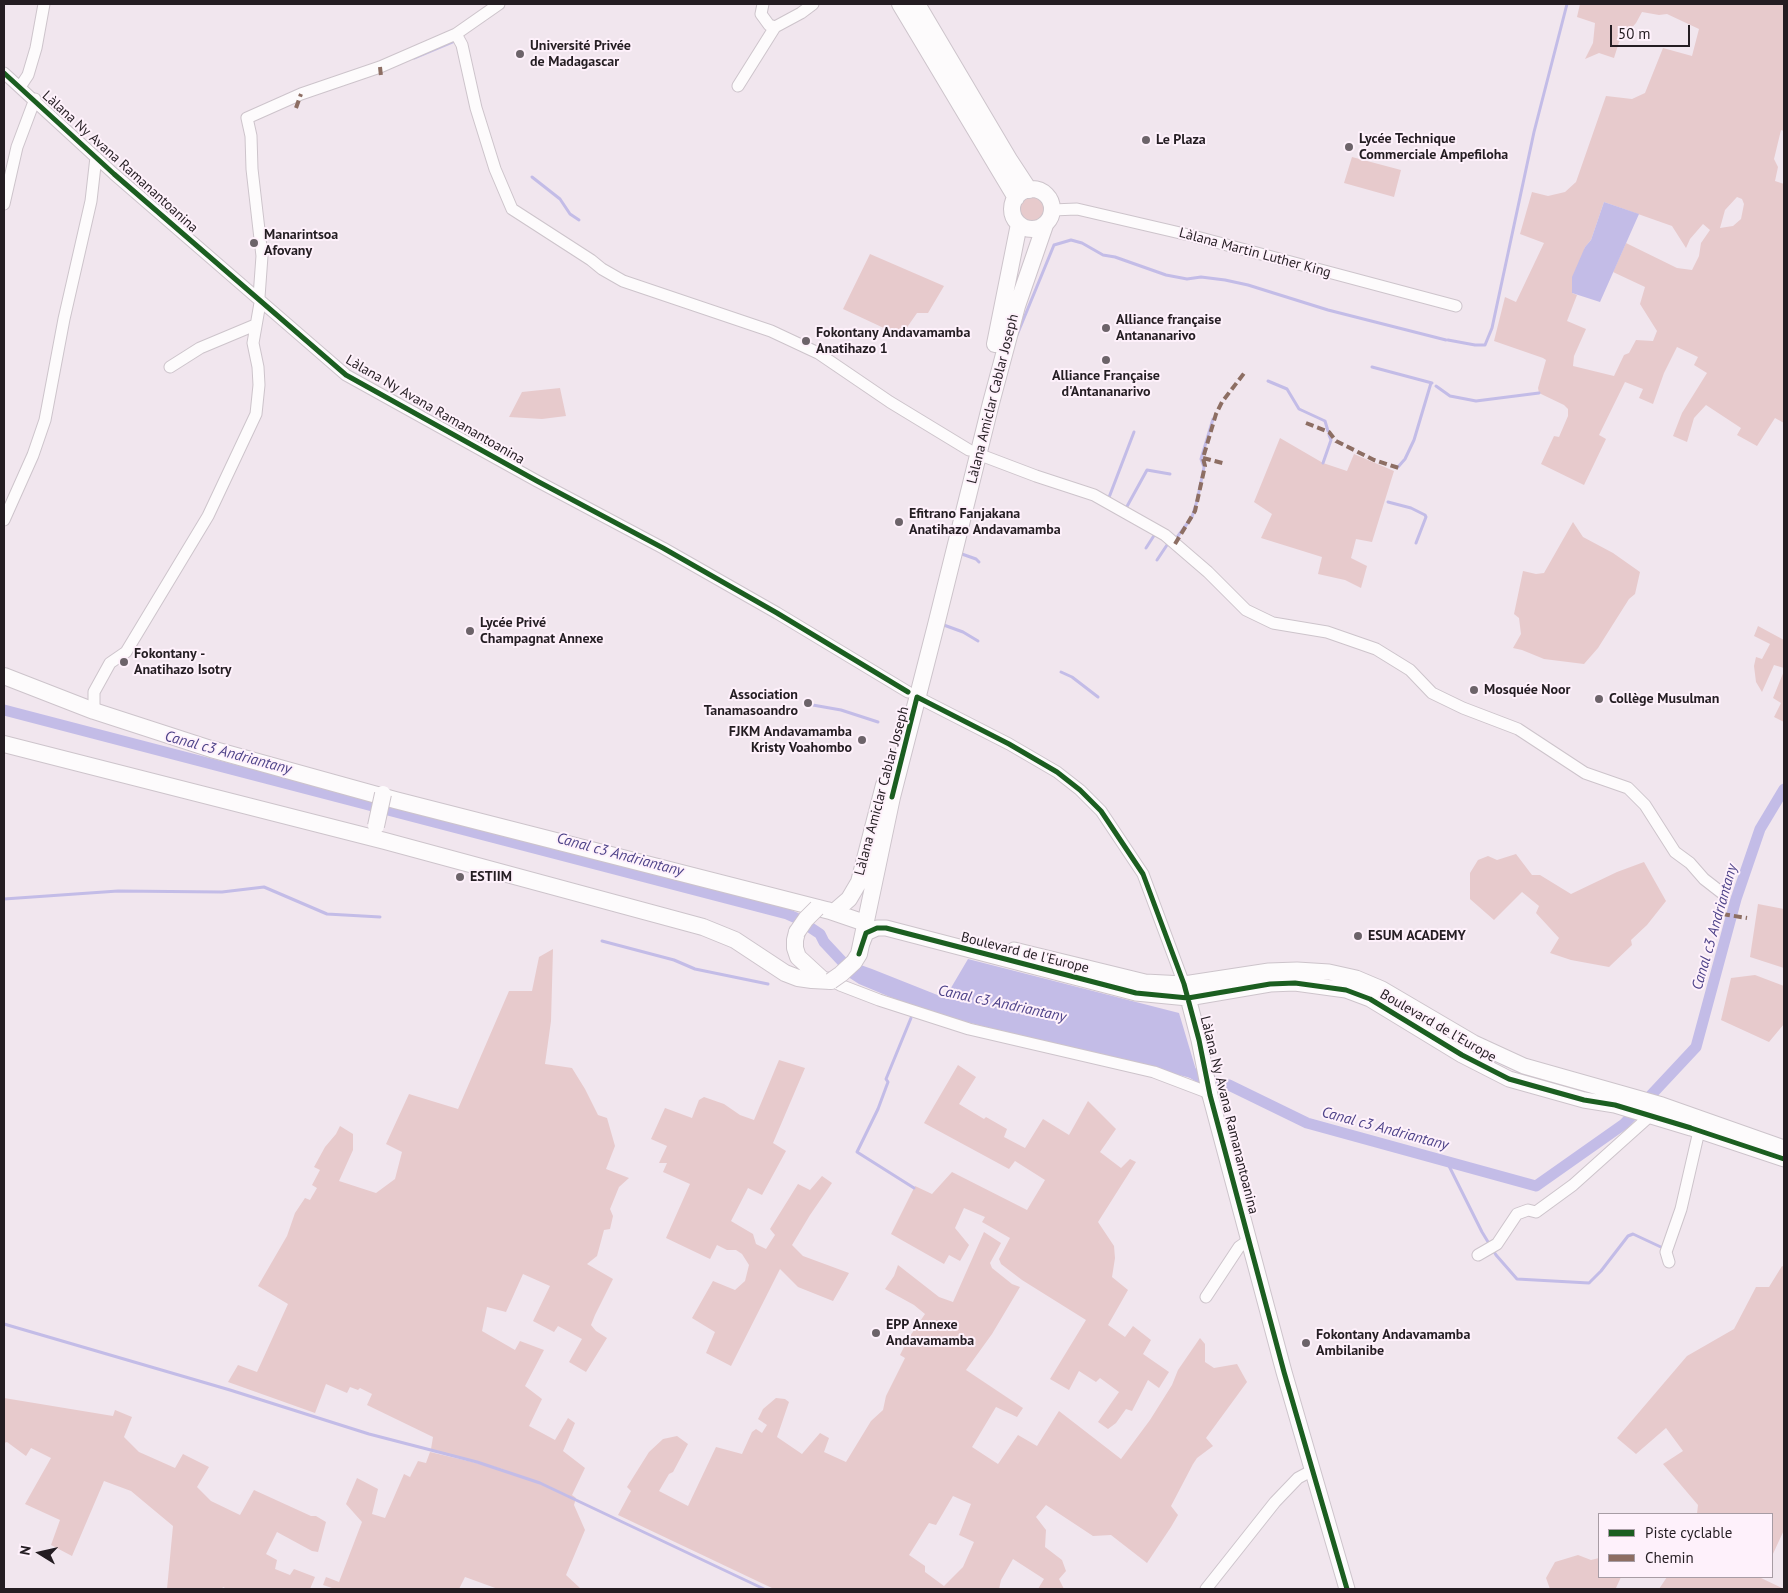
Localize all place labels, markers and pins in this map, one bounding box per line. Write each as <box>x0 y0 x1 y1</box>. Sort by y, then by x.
place label: Université Privée de Madagascar <box>530 38 631 70</box>
marker: Université Privée de Madagascar <box>514 48 526 60</box>
place label: Lycée Technique Commerciale Ampefiloha <box>1359 131 1508 164</box>
place label: Le Plaza <box>1156 132 1206 148</box>
marker: Le Plaza <box>1140 134 1152 146</box>
marker: Lycée Technique Commerciale Ampefiloha <box>1343 141 1355 153</box>
place label: Manarintsoa Afovany <box>264 227 338 260</box>
marker: Manarintsoa Afovany <box>248 237 260 249</box>
place label: Alliance française Antananarivo <box>1116 312 1221 344</box>
marker: Alliance française Antananarivo <box>1100 322 1112 334</box>
place label: Fokontany Andavamamba Anatihazo 1 <box>816 325 970 358</box>
marker: Fokontany Andavamamba Anatihazo 1 <box>800 335 812 347</box>
marker: Alliance Française d'Antananarivo <box>1100 354 1112 366</box>
place label: Alliance Française d'Antananarivo <box>1052 368 1160 401</box>
place label: Efitrano Fanjakana Anatihazo Andavamamba <box>909 506 1061 538</box>
marker: Efitrano Fanjakana Anatihazo Andavamamba <box>893 516 905 528</box>
place label: Lycée Privé Champagnat Annexe <box>480 615 603 648</box>
marker: Lycée Privé Champagnat Annexe <box>464 625 476 637</box>
place label: Fokontany - Anatihazo Isotry <box>134 646 232 679</box>
marker: Fokontany - Anatihazo Isotry <box>118 656 130 668</box>
place label: Mosquée Noor <box>1484 682 1571 698</box>
marker: Mosquée Noor <box>1468 684 1480 696</box>
place label: Association Tanamasoandro <box>704 687 798 720</box>
place label: Collège Musulman <box>1609 691 1719 707</box>
marker: Collège Musulman <box>1593 693 1605 705</box>
marker: Association Tanamasoandro <box>802 697 814 709</box>
place label: FJKM Andavamamba Kristy Voahombo <box>729 724 852 756</box>
marker: FJKM Andavamamba Kristy Voahombo <box>856 734 868 746</box>
place label: ESTIIM <box>470 869 512 885</box>
marker: ESTIIM <box>454 871 466 883</box>
place label: ESUM ACADEMY <box>1368 928 1466 944</box>
marker: ESUM ACADEMY <box>1352 930 1364 942</box>
place label: EPP Annexe Andavamamba <box>886 1317 974 1350</box>
marker: EPP Annexe Andavamamba <box>870 1327 882 1339</box>
place label: Fokontany Andavamamba Ambilanibe <box>1316 1327 1470 1360</box>
marker: Fokontany Andavamamba Ambilanibe <box>1300 1337 1312 1349</box>

